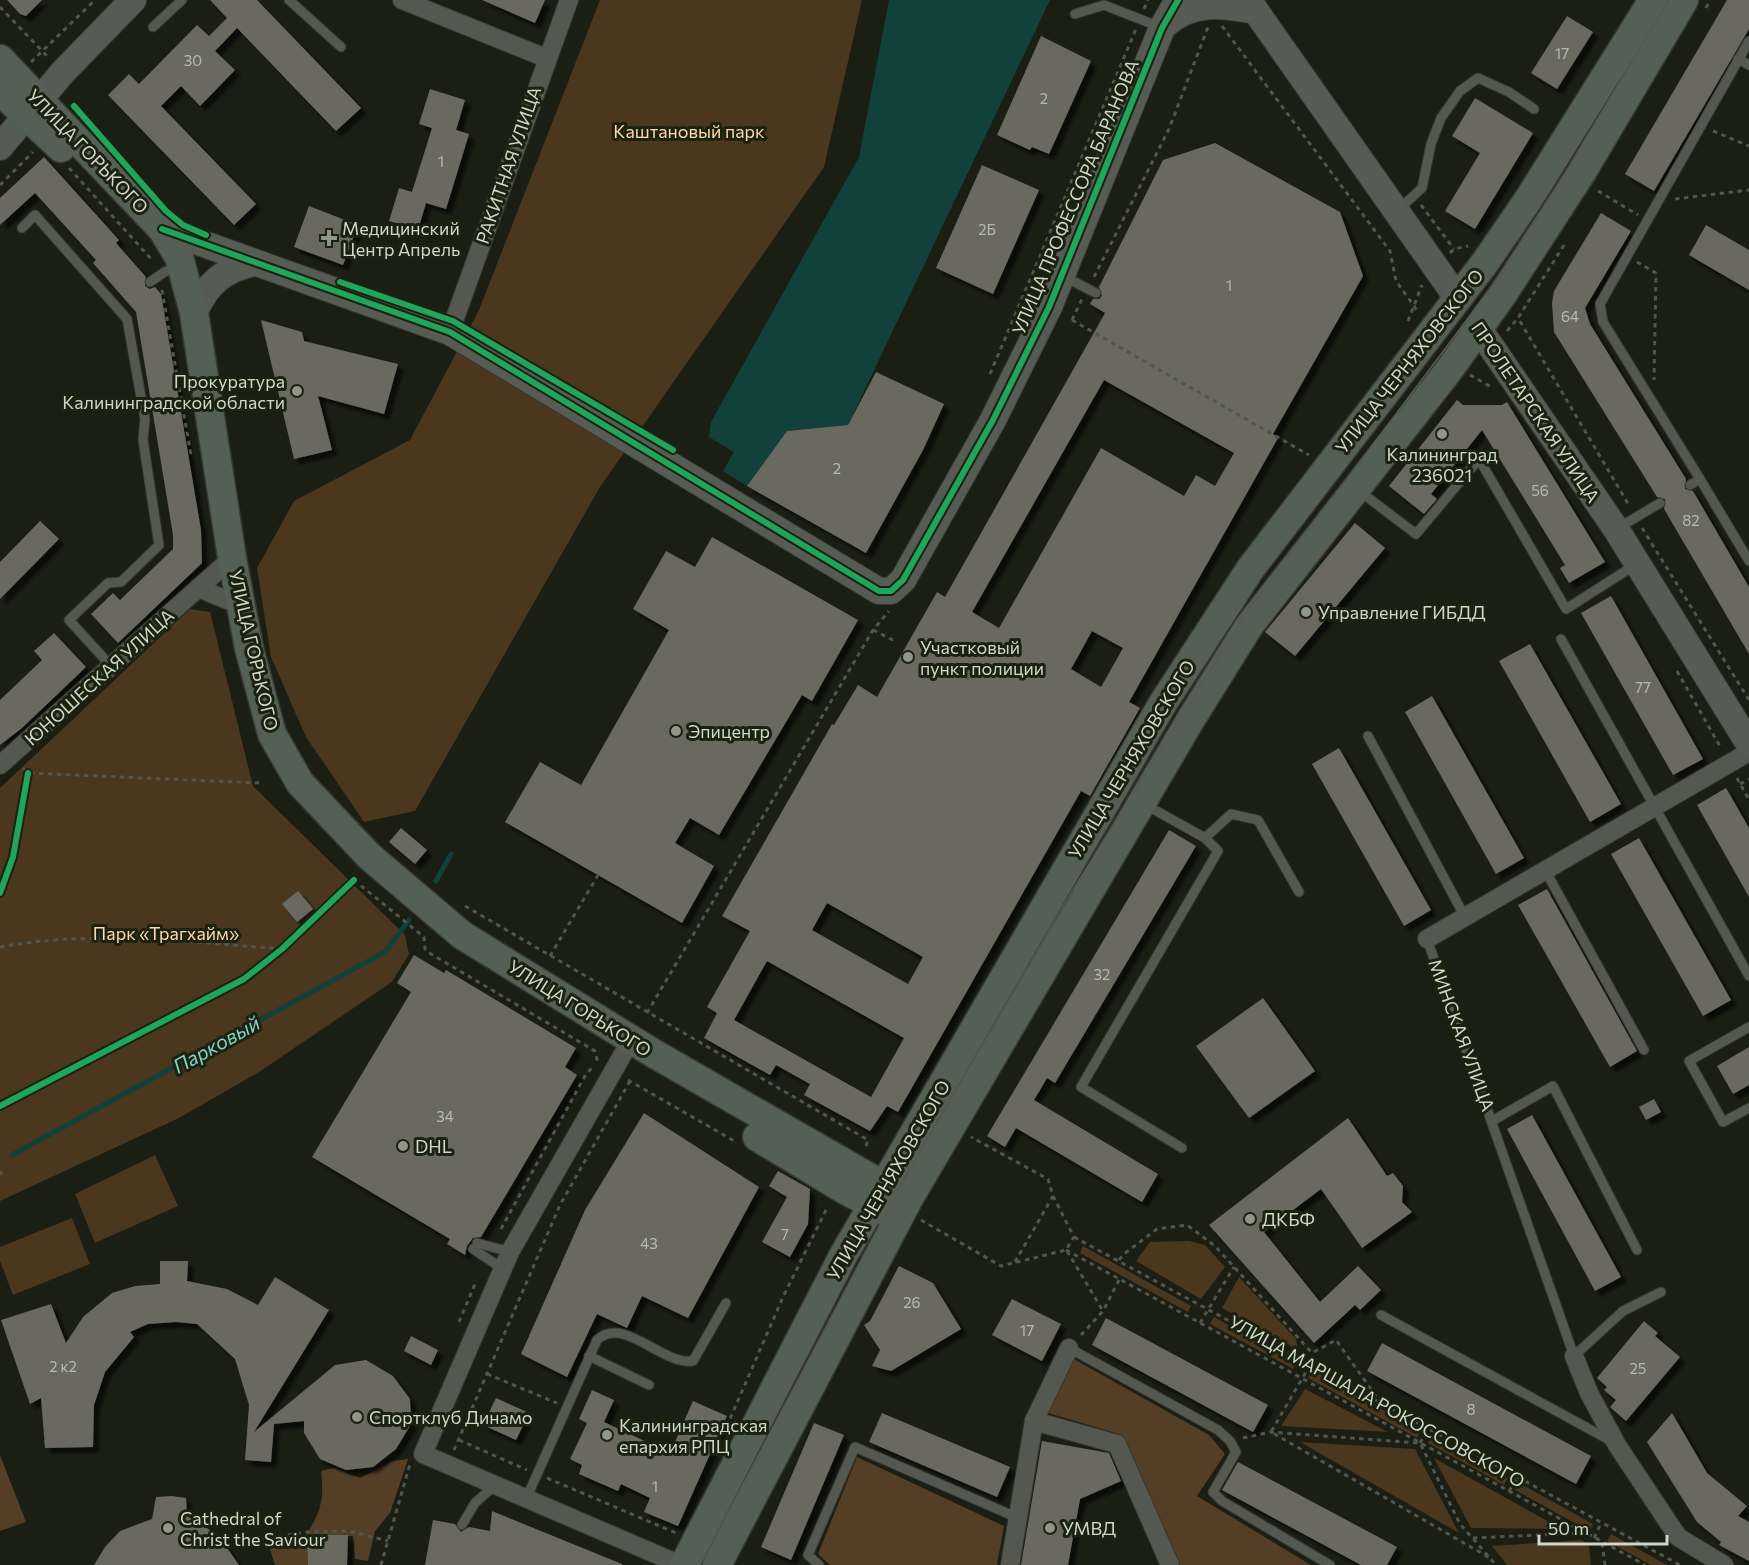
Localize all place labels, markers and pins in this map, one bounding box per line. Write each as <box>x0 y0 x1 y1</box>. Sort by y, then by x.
place label: Медицинский Центр Апрель <box>342 217 460 260</box>
marker: Медицинский Центр Апрель <box>320 229 338 247</box>
place label: Прокуратура Калининградской области <box>62 370 285 413</box>
marker: Прокуратура Калининградской области <box>290 384 304 398</box>
marker: Калининград 236021 <box>1435 427 1449 441</box>
place label: Калининград 236021 <box>1386 443 1498 486</box>
place label: Управление ГИБДД <box>1318 601 1486 623</box>
marker: Управление ГИБДД <box>1299 605 1313 619</box>
place label: Участковый пункт полиции <box>920 636 1044 679</box>
marker: Участковый пункт полиции <box>901 650 915 664</box>
place label: Эпицентр <box>688 720 770 742</box>
marker: Эпицентр <box>669 724 683 738</box>
place label: DHL <box>415 1135 452 1157</box>
marker: DHL <box>396 1139 410 1153</box>
place label: ДКБФ <box>1262 1208 1315 1230</box>
marker: ДКБФ <box>1243 1212 1257 1226</box>
place label: Спортклуб Динамо <box>369 1406 532 1428</box>
marker: Спортклуб Динамо <box>350 1410 364 1424</box>
place label: Калининградская епархия РПЦ <box>619 1414 768 1457</box>
marker: Калининградская епархия РПЦ <box>600 1428 614 1442</box>
place label: Cathedral of Christ the Saviour <box>180 1507 326 1550</box>
place label: УМВД <box>1062 1517 1116 1539</box>
marker: Cathedral of Christ the Saviour <box>161 1521 175 1535</box>
marker: УМВД <box>1043 1521 1057 1535</box>

